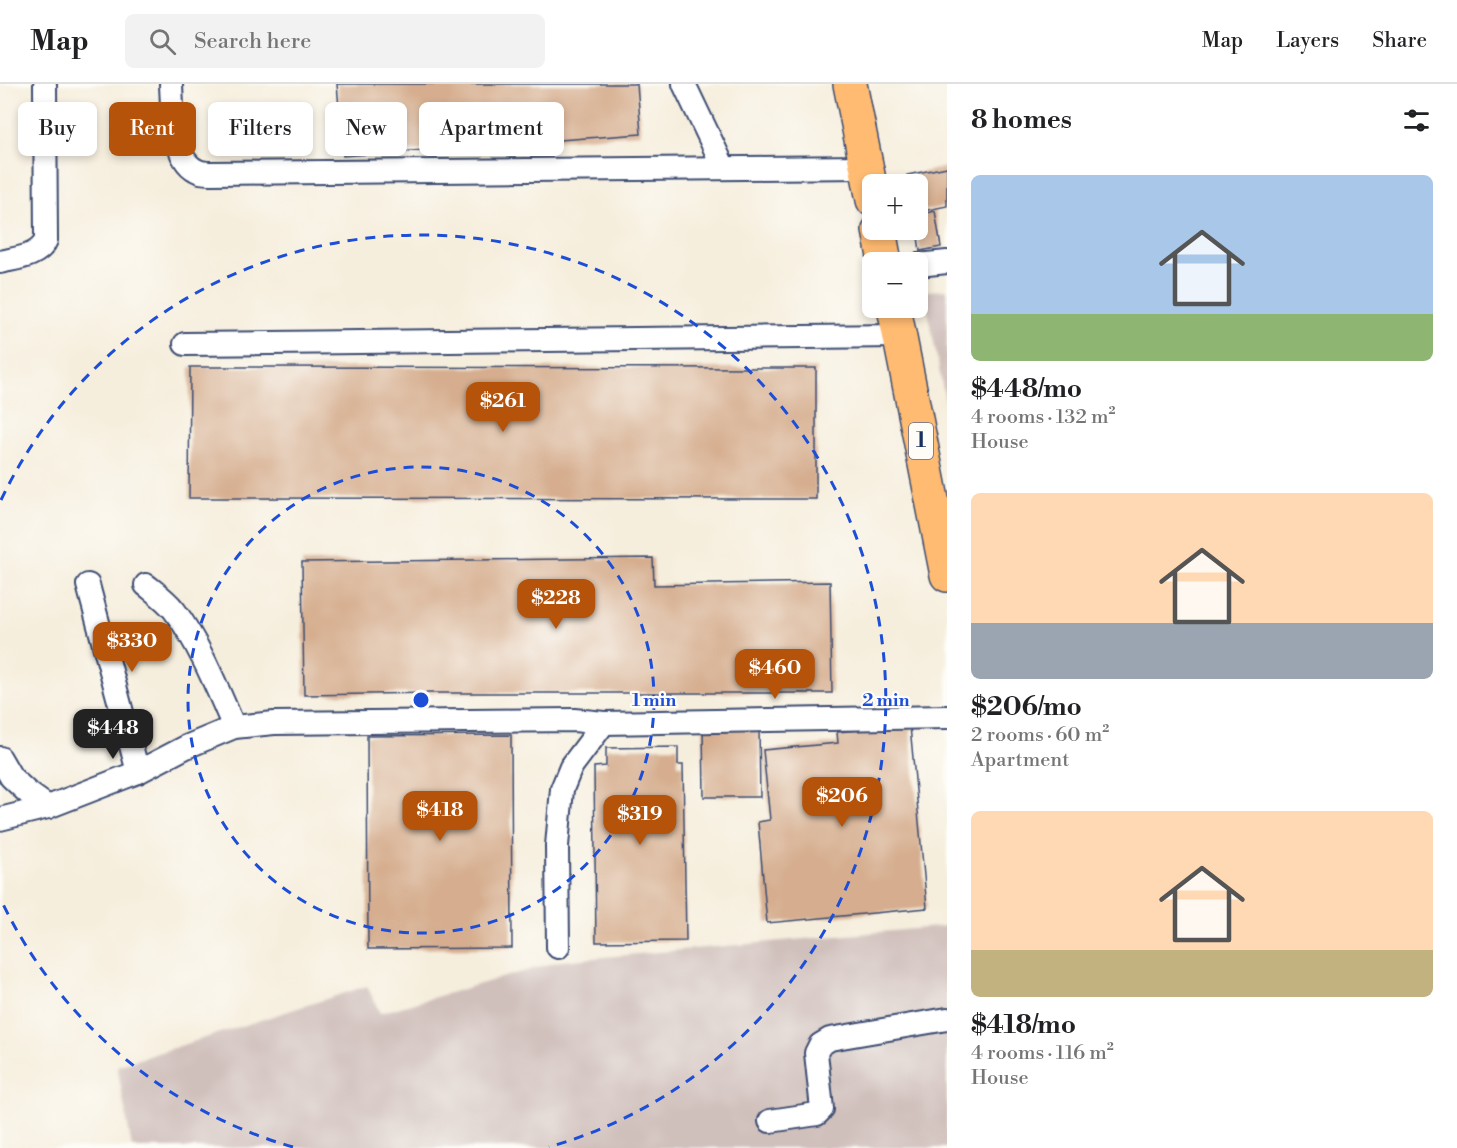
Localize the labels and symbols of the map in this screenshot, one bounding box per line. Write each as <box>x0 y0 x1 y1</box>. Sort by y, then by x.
pin: $261 <box>467 382 539 433</box>
road number: 1 <box>909 423 933 459</box>
pin: $228 <box>520 579 592 630</box>
pin: $330 <box>96 622 168 673</box>
pin: $460 <box>739 649 811 700</box>
text: 1 min <box>632 689 676 712</box>
text: 2 min <box>862 689 910 712</box>
centre of rings <box>411 690 431 710</box>
pin: $448 <box>77 709 149 760</box>
pin: $206 <box>806 777 878 828</box>
pin: $418 <box>404 791 476 842</box>
pin: $319 <box>604 795 676 846</box>

